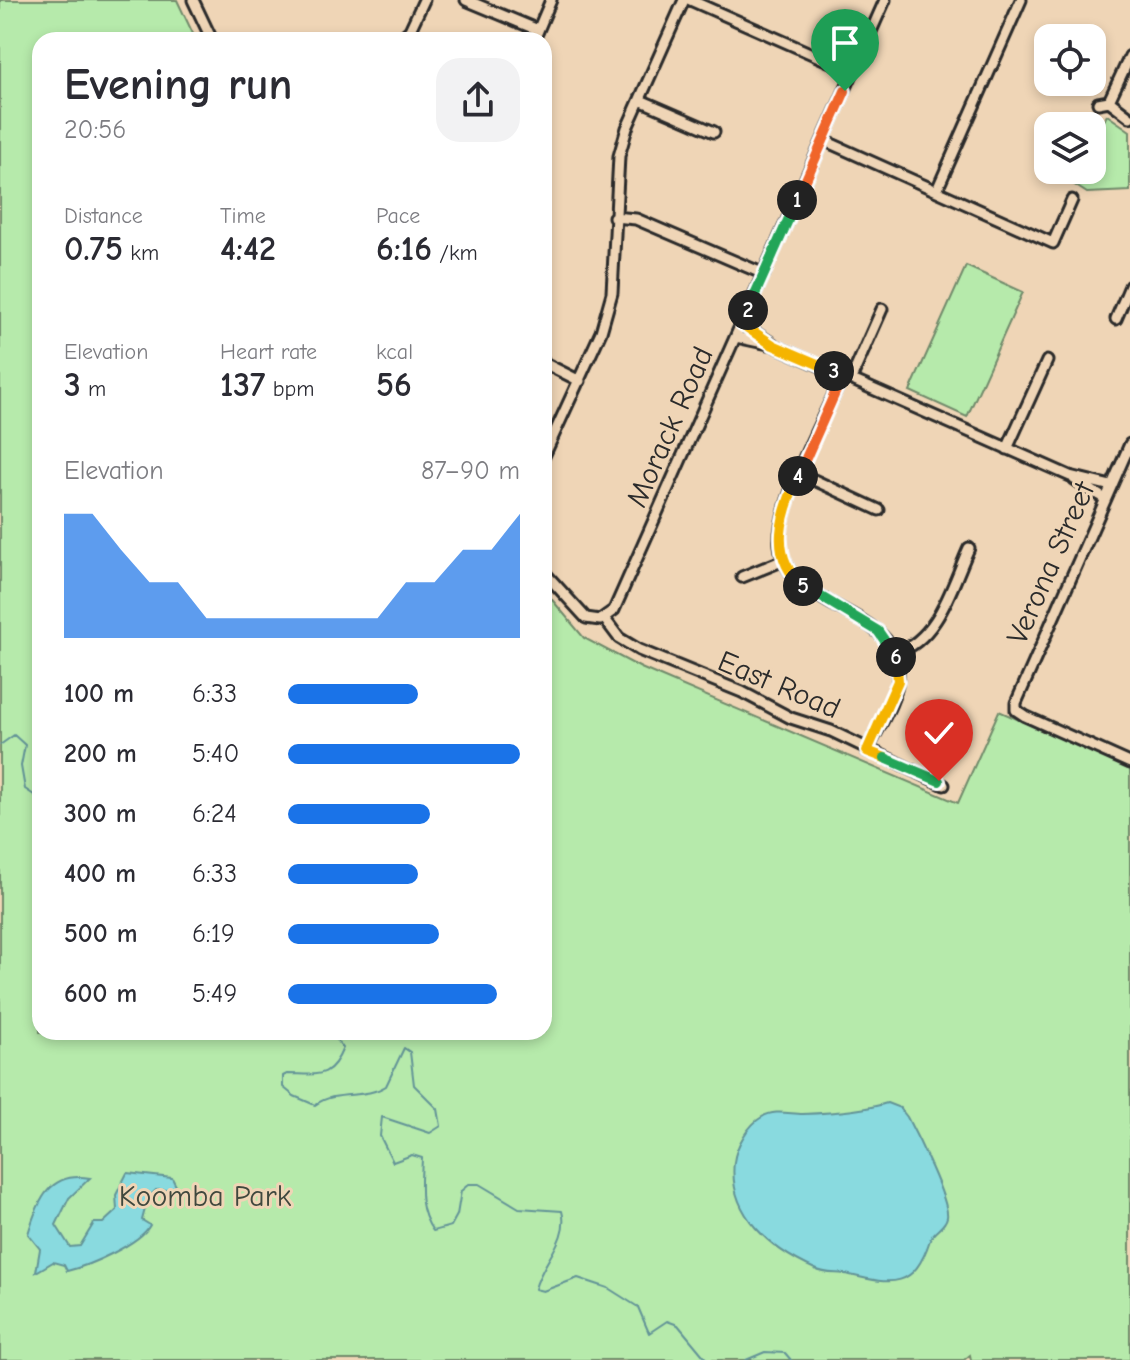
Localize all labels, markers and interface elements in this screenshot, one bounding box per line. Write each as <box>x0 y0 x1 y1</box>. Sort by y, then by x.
pin <box>811 9 879 91</box>
icon: arrive <box>823 21 867 65</box>
map controls <box>1034 24 1106 184</box>
button: locate <box>1034 24 1106 96</box>
button: share <box>436 58 520 142</box>
text: Evening run <box>64 59 292 110</box>
button: layers <box>1034 112 1106 184</box>
text: 20:56 <box>64 115 126 145</box>
pin: 1 <box>777 180 817 220</box>
text: 1 <box>793 187 801 213</box>
text: Distance <box>64 203 143 229</box>
text: Time <box>220 203 266 229</box>
text: Pace <box>376 203 420 229</box>
text: 0.75 <box>64 229 123 269</box>
text: 4:42 <box>220 229 276 269</box>
text: 6:16 <box>376 229 432 269</box>
text: km <box>123 240 159 266</box>
text: /km <box>432 240 478 266</box>
pin: 2 <box>728 290 768 330</box>
text: 2 <box>743 297 753 323</box>
text: Elevation <box>64 339 148 365</box>
text: Heart rate <box>220 339 317 365</box>
text: kcal <box>376 339 413 365</box>
street label: Morack Road <box>619 341 721 513</box>
pin: 3 <box>814 351 854 391</box>
text: 3 <box>829 358 839 384</box>
text: 3 <box>64 365 81 405</box>
text: 137 <box>220 365 265 405</box>
text: 56 <box>376 365 412 405</box>
text: m <box>81 376 106 402</box>
text: bpm <box>265 376 314 402</box>
text: Elevation <box>64 456 164 486</box>
text: 87–90 m <box>421 456 520 486</box>
pin: 4 <box>778 456 818 496</box>
text: 4 <box>793 463 803 489</box>
street label: Verona Street <box>1000 475 1103 650</box>
pin: 5 <box>783 566 823 606</box>
text: 5 <box>797 573 809 599</box>
pin: 6 <box>876 637 916 677</box>
street label: East Road <box>713 644 845 726</box>
text: 6 <box>890 644 902 670</box>
text: 100 m <box>64 679 134 709</box>
text: 6:33 <box>192 679 237 709</box>
pin <box>905 699 973 781</box>
icon: check <box>917 711 961 755</box>
text: 200 m <box>64 739 137 769</box>
text: 5:40 <box>192 739 239 769</box>
text: 300 m <box>64 799 137 829</box>
text: 6:24 <box>192 799 237 829</box>
text: 400 m <box>64 859 136 889</box>
text: 6:33 <box>192 859 237 889</box>
text: 500 m <box>64 919 138 949</box>
text: 6:19 <box>192 919 235 949</box>
text: 600 m <box>64 979 137 1009</box>
text: 5:49 <box>192 979 237 1009</box>
park label: Koomba Park <box>119 1179 292 1214</box>

